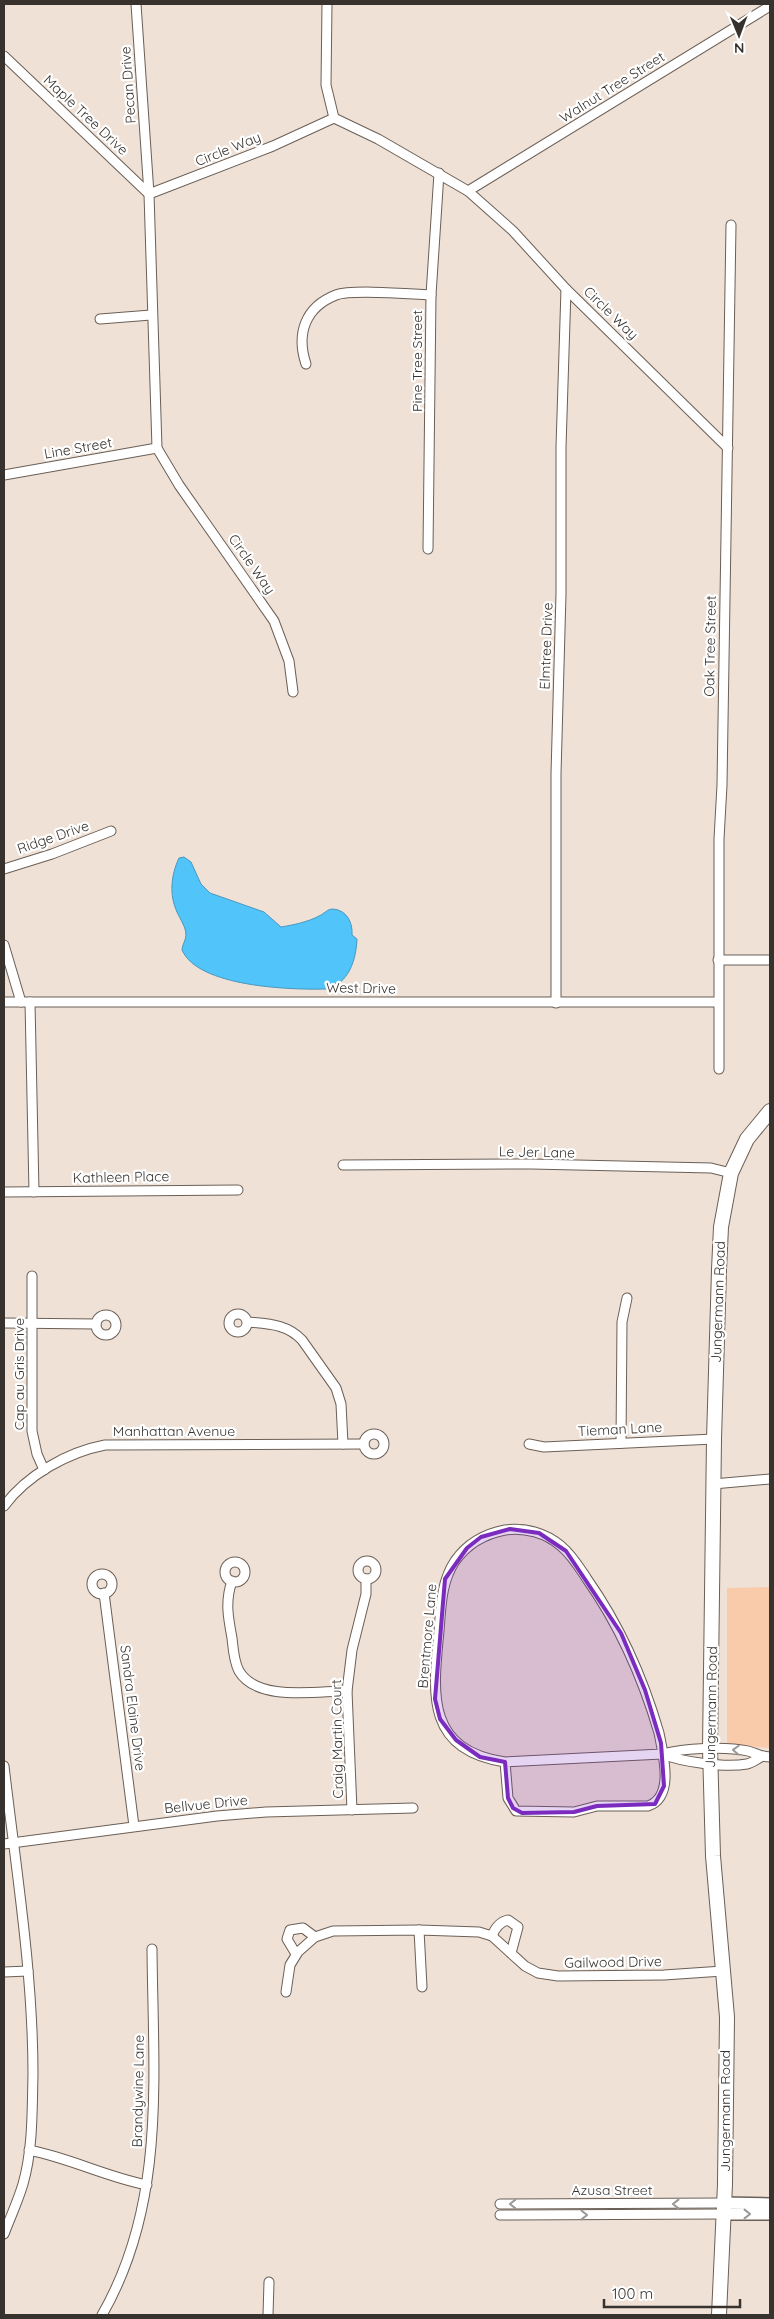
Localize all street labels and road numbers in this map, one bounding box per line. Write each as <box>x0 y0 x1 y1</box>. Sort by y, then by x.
street label: Pecan Drive <box>116 46 140 124</box>
street label: Walnut Tree Street <box>556 47 668 127</box>
street label: Maple Tree Drive <box>40 71 132 159</box>
street label: Circle Way <box>193 128 263 170</box>
street label: Circle Way <box>580 283 642 343</box>
street label: Pine Tree Street <box>408 310 426 412</box>
street label: Line Street <box>43 433 114 463</box>
street label: Circle Way <box>225 531 279 597</box>
street label: Oak Tree Street <box>700 595 720 697</box>
street label: Elmtree Drive <box>535 602 557 690</box>
street label: Ridge Drive <box>15 816 91 858</box>
street label: West Drive <box>326 978 396 998</box>
street label: Le Jer Lane <box>499 1142 575 1162</box>
street label: Kathleen Place <box>73 1167 170 1187</box>
street label: Jungermann Road <box>707 1241 729 1363</box>
street label: Cap au Gris Drive <box>10 1318 28 1430</box>
street label: Tieman Lane <box>577 1418 663 1440</box>
street label: Manhattan Avenue <box>113 1422 235 1440</box>
street label: Brentmore Lane <box>413 1583 441 1689</box>
street label: Sandra Elaine Drive <box>116 1644 150 1772</box>
street label: Jungermann Road <box>701 1646 721 1768</box>
street label: Craig Martin Court <box>327 1679 347 1799</box>
street label: Bellvue Drive <box>163 1791 249 1817</box>
street label: Gailwood Drive <box>564 1952 662 1972</box>
street label: Brandywine Lane <box>128 2034 148 2147</box>
street label: Jungermann Road <box>716 2050 734 2172</box>
street label: Azusa Street <box>572 2181 653 2199</box>

